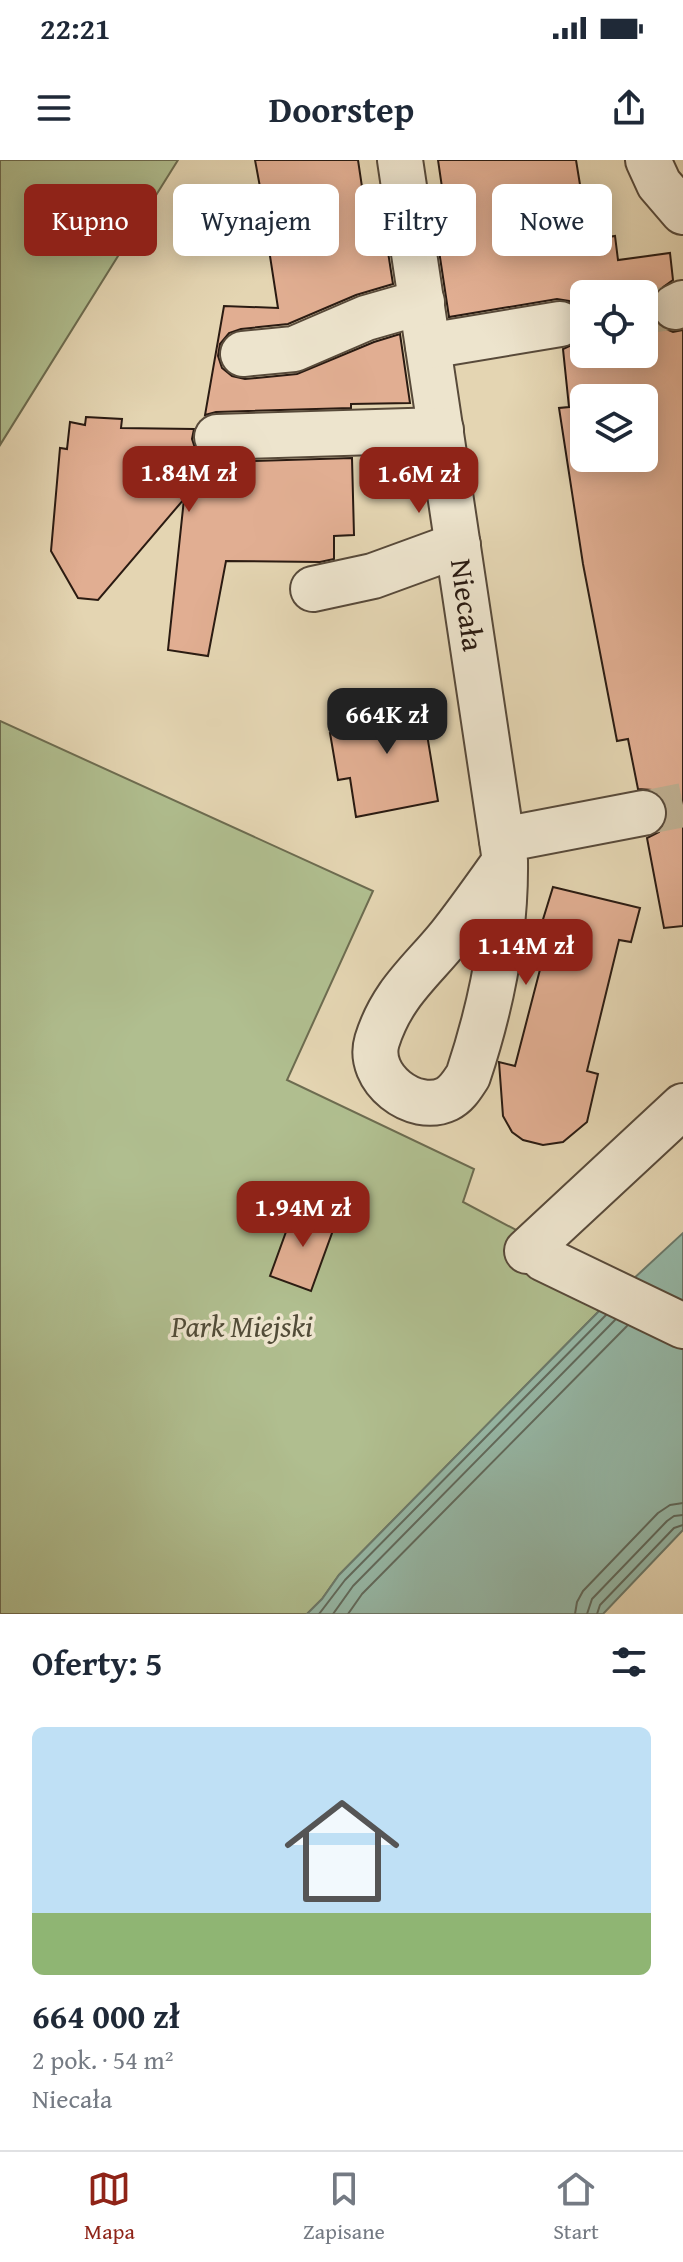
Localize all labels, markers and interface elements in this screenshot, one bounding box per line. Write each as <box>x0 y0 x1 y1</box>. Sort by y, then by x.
text: 22:21 <box>40 6 111 50</box>
text: Doorstep <box>269 82 414 135</box>
icon: menu <box>32 86 76 130</box>
icon: share <box>607 86 651 130</box>
chip: Kupno <box>24 184 157 256</box>
chip: Wynajem <box>173 184 339 256</box>
chip: Filtry <box>355 184 476 256</box>
chip: Nowe <box>492 184 612 256</box>
map controls <box>570 280 658 472</box>
button: locate <box>570 280 658 368</box>
button: layers <box>570 384 658 472</box>
pin: 1.84M zł <box>106 446 272 514</box>
pin: 1.6M zł <box>345 447 493 515</box>
text: 1.84M zł <box>141 452 237 491</box>
text: 1.6M zł <box>377 453 461 492</box>
street label: Niecała <box>440 556 496 654</box>
pin: 664K zł <box>313 688 461 756</box>
text: 664K zł <box>345 694 429 733</box>
pin: 1.14M zł <box>443 919 609 987</box>
text: 1.14M zł <box>478 925 574 964</box>
pin: 1.94M zł <box>220 1181 386 1249</box>
text: 1.94M zł <box>255 1187 351 1226</box>
park label: Park Miejski <box>170 1304 313 1348</box>
text: Oferty: 5 <box>32 1638 163 1687</box>
icon: filters <box>607 1640 651 1684</box>
icon: home <box>270 1779 414 1923</box>
text: 664 000 zł <box>32 1991 180 2040</box>
text: 2 pok. · 54 m² <box>32 2040 174 2079</box>
text: Niecała <box>32 2079 112 2118</box>
tab: Mapa <box>84 2167 135 2247</box>
tab: Zapisane <box>303 2167 385 2247</box>
tab: Start <box>553 2167 599 2247</box>

